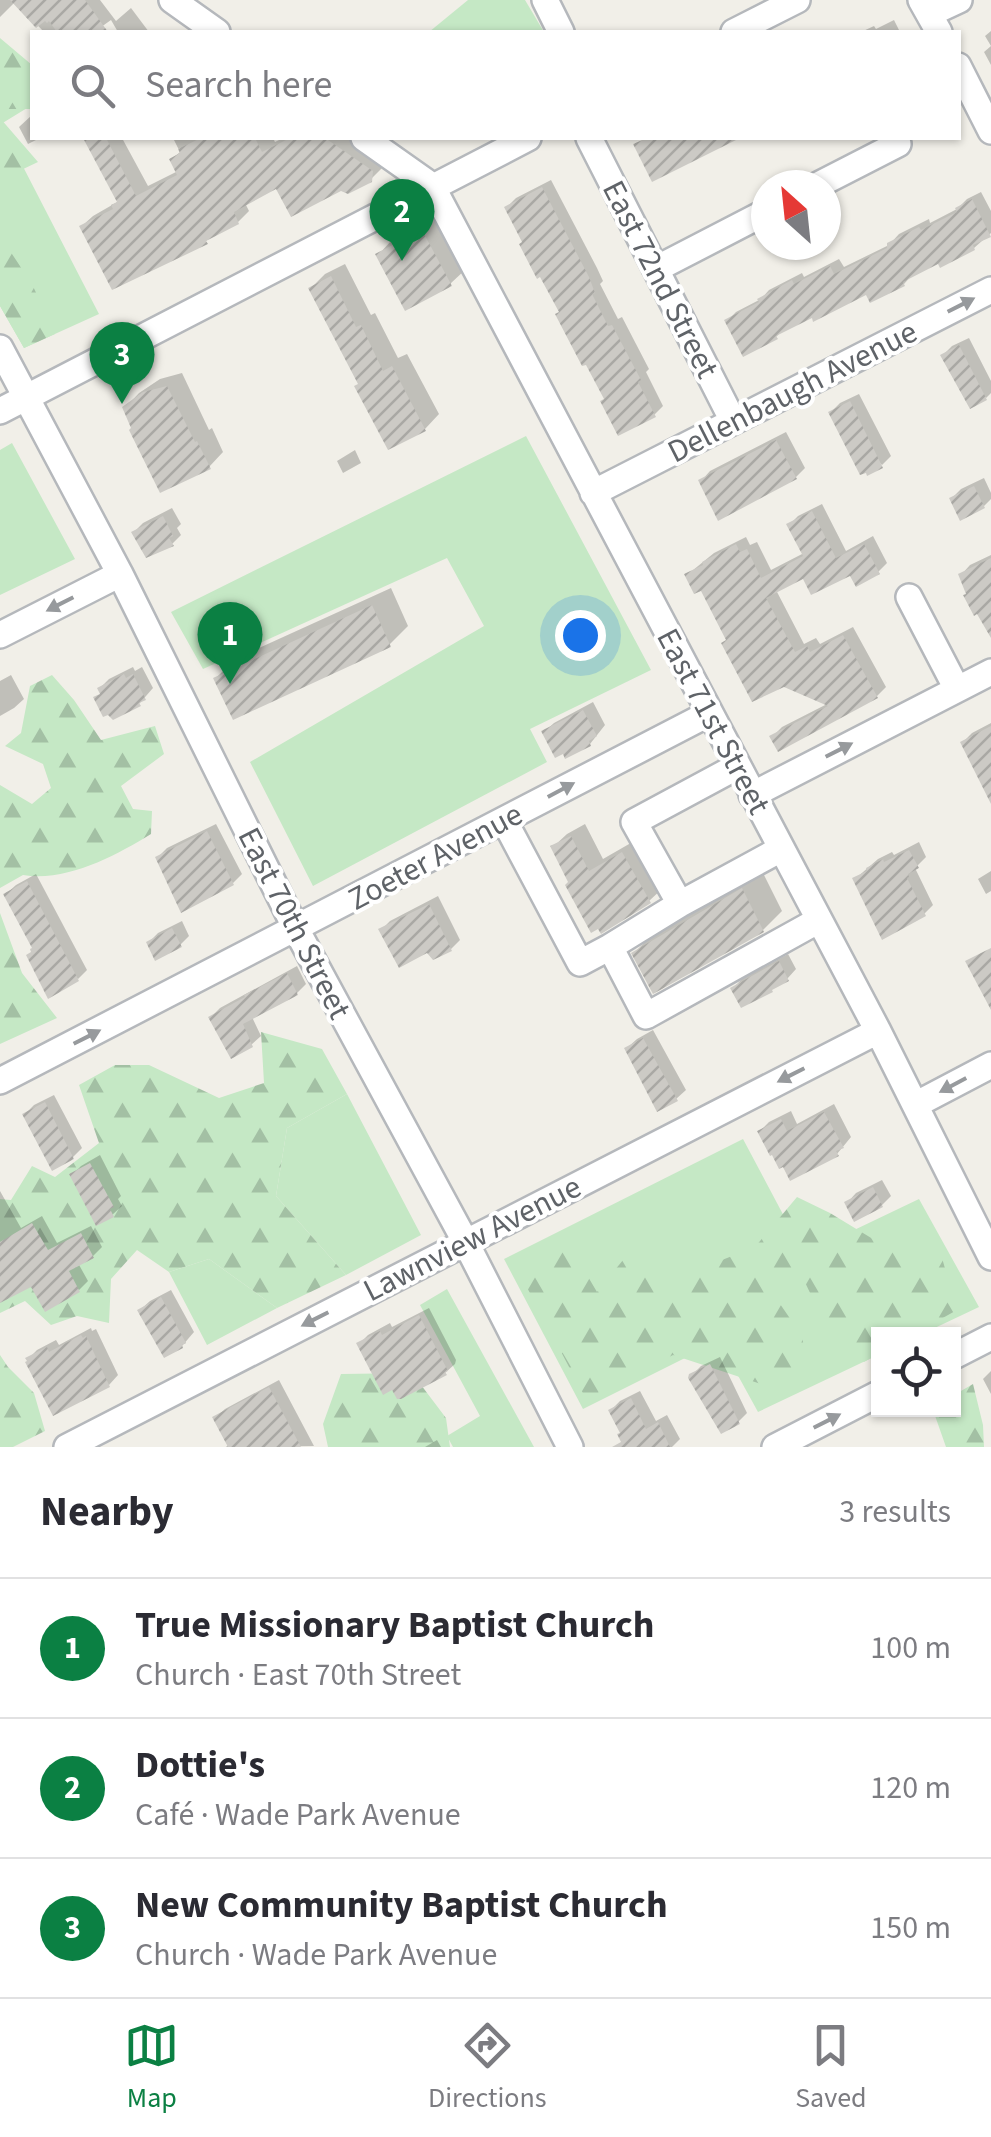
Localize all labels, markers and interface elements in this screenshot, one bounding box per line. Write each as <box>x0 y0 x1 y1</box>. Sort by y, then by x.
search box <box>30 30 961 140</box>
icon: search <box>65 58 120 113</box>
text: Search here <box>145 58 332 112</box>
north arrow <box>751 170 841 260</box>
street label: East 72nd Street <box>590 173 730 387</box>
pin: 2 <box>370 178 434 261</box>
one-way arrow <box>946 297 975 314</box>
street label: Dellenbaugh Avenue <box>660 309 925 475</box>
pin: 3 <box>90 322 154 404</box>
one-way arrow <box>45 595 74 612</box>
pin: 1 <box>198 602 262 684</box>
your location <box>555 610 606 661</box>
street label: East 71st Street <box>645 620 782 823</box>
one-way arrow <box>824 742 853 759</box>
one-way arrow <box>547 782 576 799</box>
street label: Zoeter Avenue <box>340 792 531 922</box>
street label: East 70th Street <box>226 820 362 1027</box>
one-way arrow <box>72 1029 101 1046</box>
one-way arrow <box>776 1066 805 1083</box>
one-way arrow <box>939 1076 968 1093</box>
street label: Lawnview Avenue <box>356 1164 589 1314</box>
one-way arrow <box>300 1310 329 1327</box>
map controls <box>871 1327 961 1417</box>
button: locate <box>871 1327 961 1417</box>
one-way arrow <box>813 1413 842 1430</box>
text: Nearby <box>40 1482 174 1542</box>
text: 3 results <box>839 1489 951 1535</box>
text: True Missionary Baptist Church <box>135 1598 654 1652</box>
text: 1 <box>64 1625 81 1671</box>
text: 100 m <box>870 1625 951 1671</box>
text: Church · East 70th Street <box>135 1652 461 1698</box>
text: Dottie's <box>135 1738 265 1792</box>
text: 2 <box>64 1765 81 1811</box>
text: 120 m <box>870 1765 951 1811</box>
text: Café · Wade Park Avenue <box>135 1792 461 1838</box>
text: New Community Baptist Church <box>135 1878 668 1932</box>
text: 3 <box>64 1905 81 1951</box>
text: 150 m <box>870 1905 951 1951</box>
text: Church · Wade Park Avenue <box>135 1932 497 1978</box>
tab: Map <box>124 2018 179 2118</box>
tab: Directions <box>428 2018 547 2118</box>
tab: Saved <box>795 2018 867 2118</box>

